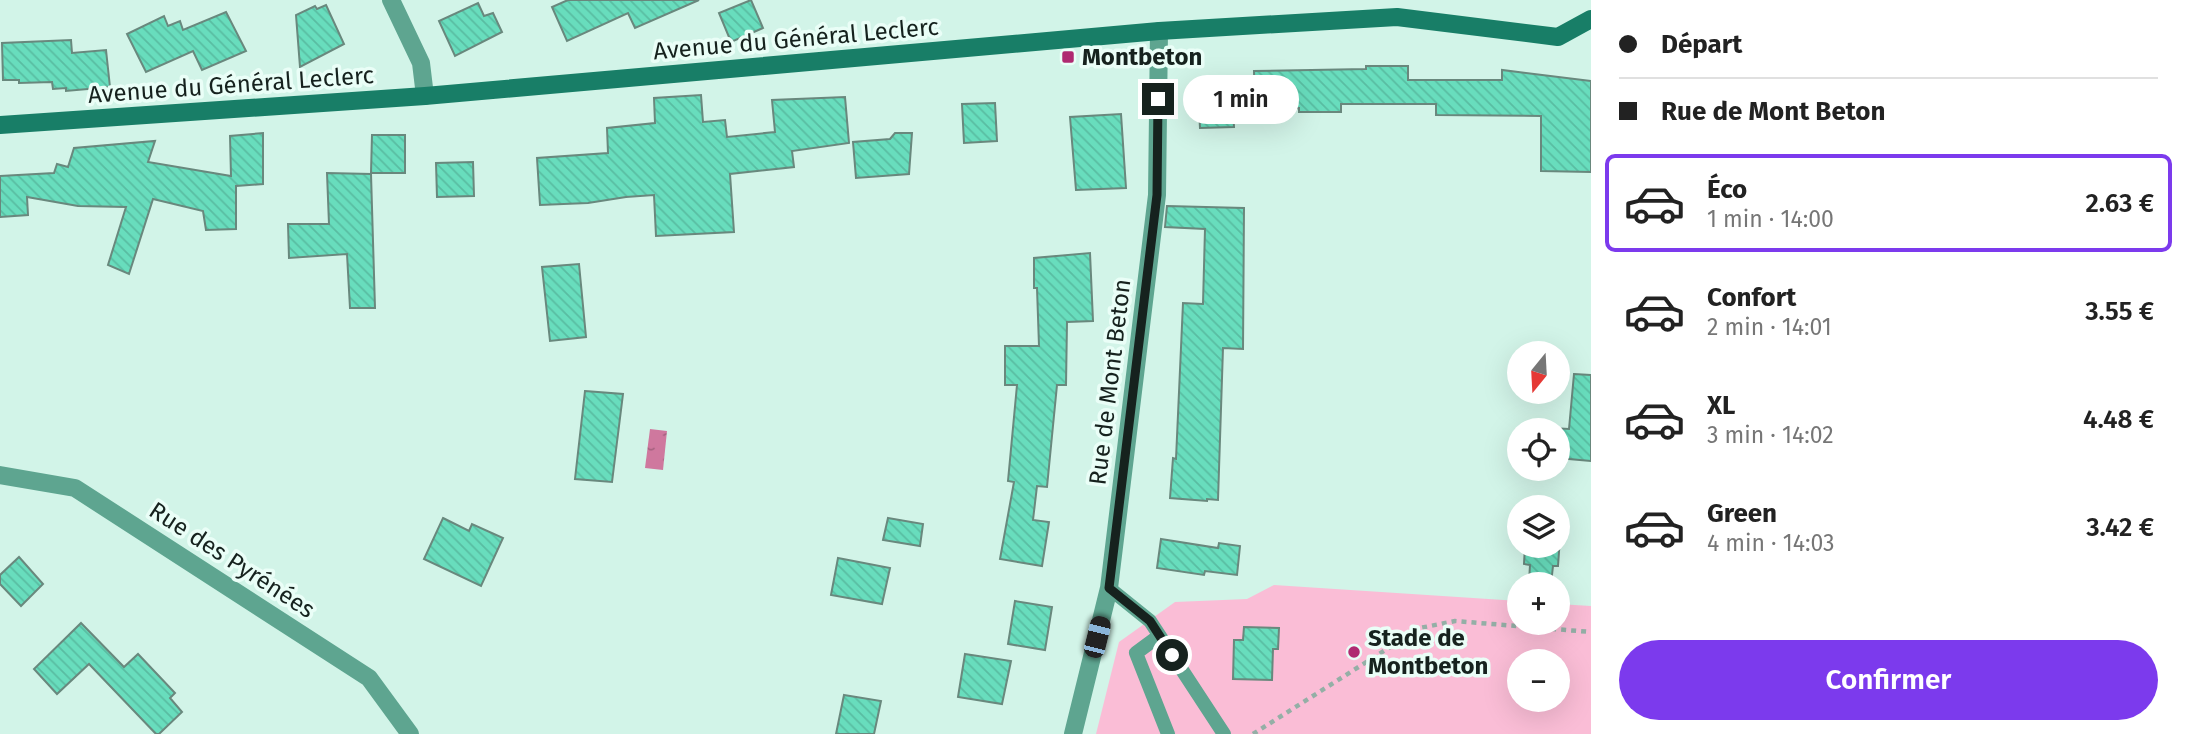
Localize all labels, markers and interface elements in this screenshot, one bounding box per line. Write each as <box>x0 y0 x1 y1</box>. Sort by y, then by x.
street label: Avenue du Général Leclerc <box>652 13 940 65</box>
text: Départ <box>1661 29 1742 60</box>
place label: Montbeton <box>1082 43 1202 71</box>
marker: Montbeton <box>1060 49 1076 65</box>
street label: Avenue du Général Leclerc <box>87 61 375 109</box>
callout: 1 min <box>1182 74 1298 124</box>
route end <box>1142 83 1174 115</box>
text: 1 min <box>1213 85 1269 113</box>
text: Rue de Mont Beton <box>1661 96 1886 127</box>
icon: car <box>1623 172 1686 235</box>
text: Éco <box>1707 174 1747 205</box>
text: 2.63 € <box>2086 188 2154 219</box>
text: 1 min · 14:00 <box>1707 205 1834 233</box>
street label: Rue de Mont Beton <box>1083 277 1137 487</box>
icon: car <box>1623 280 1686 343</box>
text: Confort <box>1707 282 1796 313</box>
text: 3.55 € <box>2085 296 2154 327</box>
text: 2 min · 14:01 <box>1707 313 1832 341</box>
north arrow <box>1507 341 1570 404</box>
map controls <box>1507 341 1570 712</box>
icon: car <box>1623 388 1686 451</box>
text: XL <box>1707 390 1735 421</box>
text: 4.48 € <box>2083 404 2154 435</box>
button: locate <box>1507 418 1570 481</box>
text: 3 min · 14:02 <box>1707 421 1834 449</box>
button: layers <box>1507 495 1570 558</box>
street label: Rue des Pyrénées <box>144 496 320 624</box>
icon: car <box>1623 496 1686 559</box>
text: Green <box>1707 498 1777 529</box>
text: 3.42 € <box>2086 512 2154 543</box>
text: 4 min · 14:03 <box>1707 529 1835 557</box>
button: + <box>1507 572 1570 635</box>
car <box>1082 614 1113 660</box>
place label: Stade de Montbeton <box>1368 624 1488 680</box>
route start <box>1156 639 1188 671</box>
button: Confirmer <box>1619 640 2158 720</box>
marker: Stade de Montbeton <box>1346 644 1362 660</box>
button: − <box>1507 649 1570 712</box>

